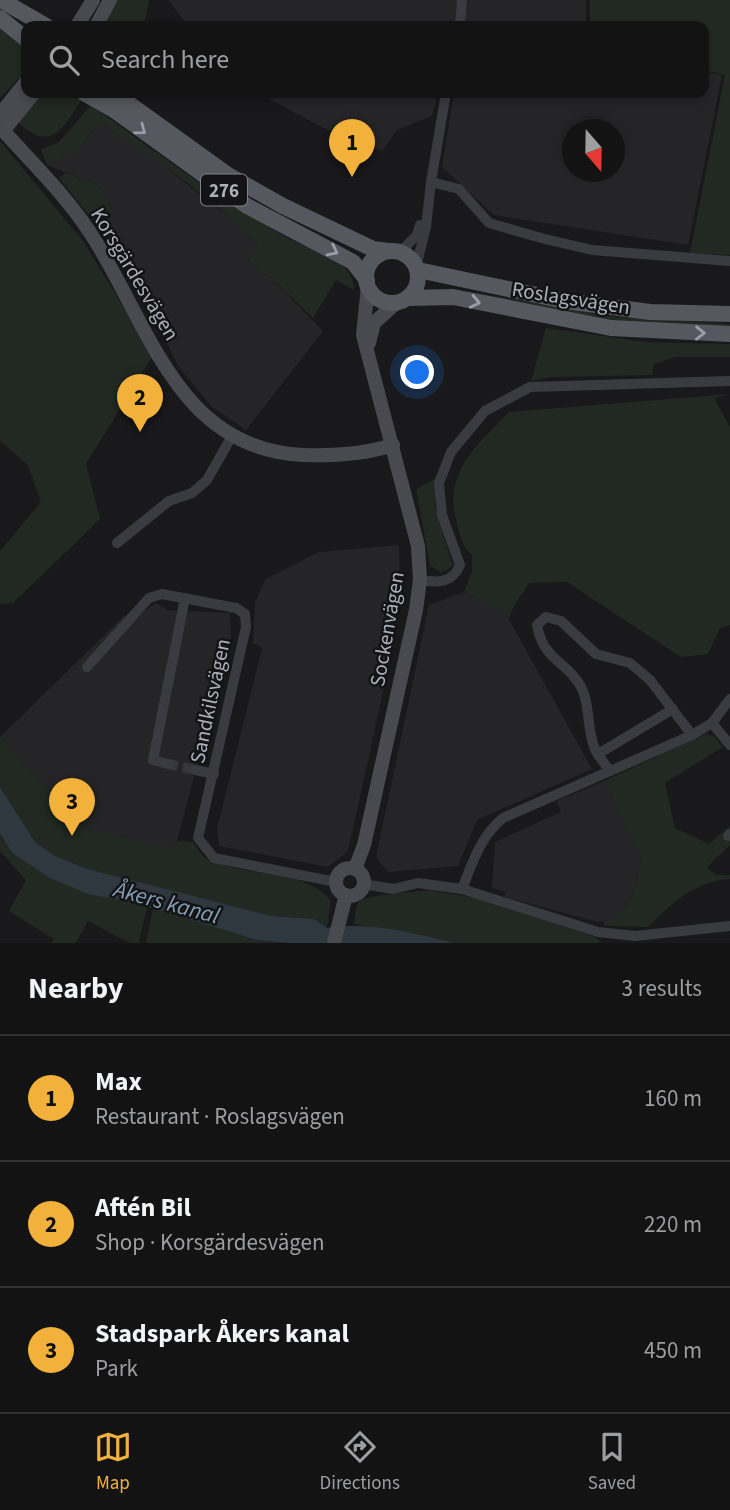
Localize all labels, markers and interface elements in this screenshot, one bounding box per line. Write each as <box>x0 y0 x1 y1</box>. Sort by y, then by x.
search box <box>21 21 709 98</box>
icon: search <box>45 41 83 79</box>
text: Search here <box>101 41 229 78</box>
pin: 1 <box>329 119 375 177</box>
north arrow <box>562 119 625 182</box>
one-way arrow <box>133 121 145 134</box>
road number: 276 <box>201 174 247 206</box>
street label: Korsgärdesvägen <box>83 202 187 346</box>
one-way arrow <box>326 243 338 256</box>
street label: Roslagsvägen <box>510 274 632 322</box>
one-way arrow <box>469 294 481 308</box>
one-way arrow <box>695 326 706 341</box>
your location <box>400 355 434 389</box>
pin: 2 <box>117 374 163 432</box>
street label: Sockenvägen <box>362 569 412 689</box>
street label: Sandkilsvägen <box>182 636 238 766</box>
pin: 3 <box>49 778 95 836</box>
water label: Åkers kanal <box>109 872 224 932</box>
text: Nearby <box>28 967 123 1010</box>
text: 3 results <box>622 972 702 1005</box>
text: Max <box>95 1063 142 1100</box>
text: 1 <box>45 1082 57 1115</box>
text: 160 m <box>644 1082 702 1115</box>
text: Restaurant · Roslagsvägen <box>95 1100 345 1133</box>
text: Aftén Bil <box>95 1189 191 1226</box>
text: 2 <box>45 1208 57 1241</box>
text: 220 m <box>644 1208 702 1241</box>
text: Shop · Korsgärdesvägen <box>95 1226 325 1259</box>
text: Stadspark Åkers kanal <box>95 1315 349 1352</box>
text: 3 <box>45 1334 57 1367</box>
text: 450 m <box>644 1334 702 1367</box>
text: Park <box>95 1352 138 1385</box>
tab: Map <box>94 1428 132 1497</box>
tab: Directions <box>320 1428 400 1497</box>
tab: Saved <box>588 1428 636 1497</box>

